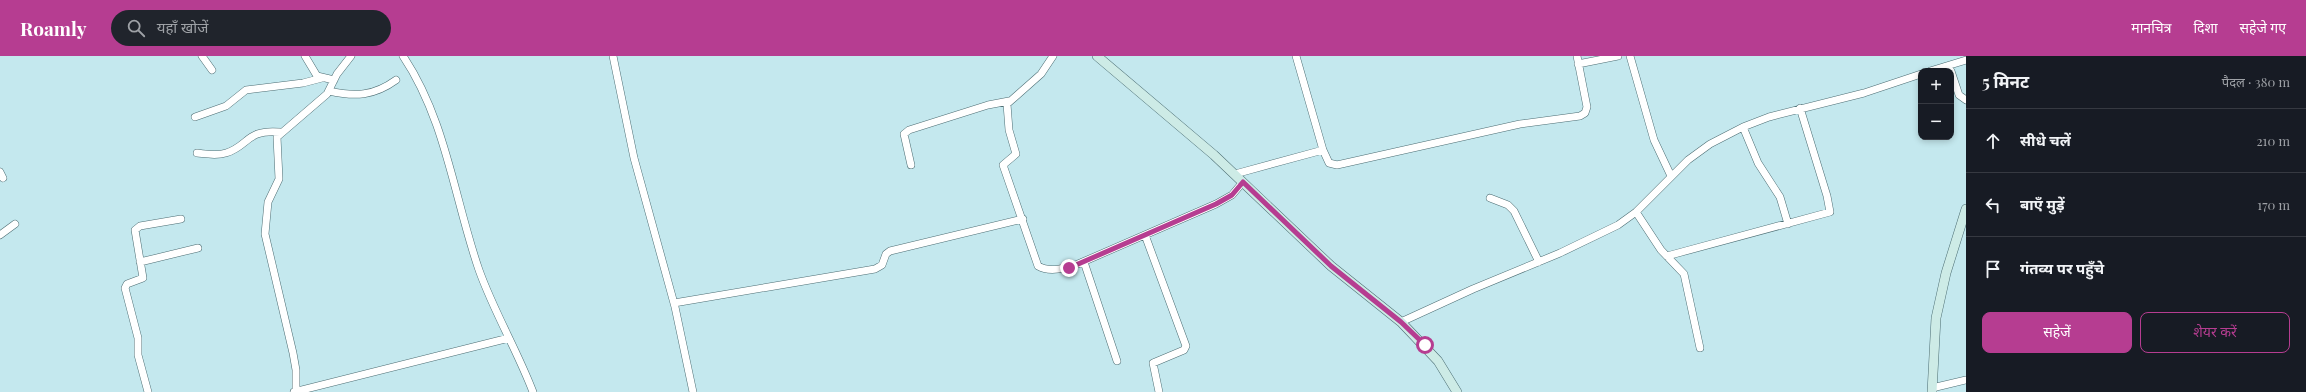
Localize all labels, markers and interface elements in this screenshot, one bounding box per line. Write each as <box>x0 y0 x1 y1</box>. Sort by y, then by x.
search box <box>111 10 391 46</box>
text: Roamly <box>20 15 87 41</box>
icon: search <box>125 17 147 39</box>
text: यहाँ खोजें <box>157 17 208 37</box>
text: मानचित्र <box>2131 18 2171 37</box>
text: दिशा <box>2193 18 2218 37</box>
text: सहेजे गए <box>2240 18 2286 37</box>
map controls <box>1918 68 1954 140</box>
button: + <box>1918 68 1954 104</box>
text: 5 मिनट <box>1982 70 2029 92</box>
text: पैदल · 380 m <box>2222 73 2290 90</box>
button: − <box>1918 104 1954 140</box>
icon: ahead <box>1982 130 2004 152</box>
text: सीधे चलें <box>2020 130 2071 150</box>
text: 210 m <box>2256 132 2290 149</box>
icon: left <box>1982 194 2004 216</box>
text: बाएँ मुड़ें <box>2020 194 2065 214</box>
text: 170 m <box>2257 196 2290 213</box>
icon: arrive <box>1982 258 2004 280</box>
text: गंतव्य पर पहुँचे <box>2020 258 2104 278</box>
route end <box>1060 259 1078 277</box>
button: सहेजें <box>1982 312 2132 353</box>
button: शेयर करें <box>2140 312 2290 353</box>
route start <box>1416 336 1434 354</box>

